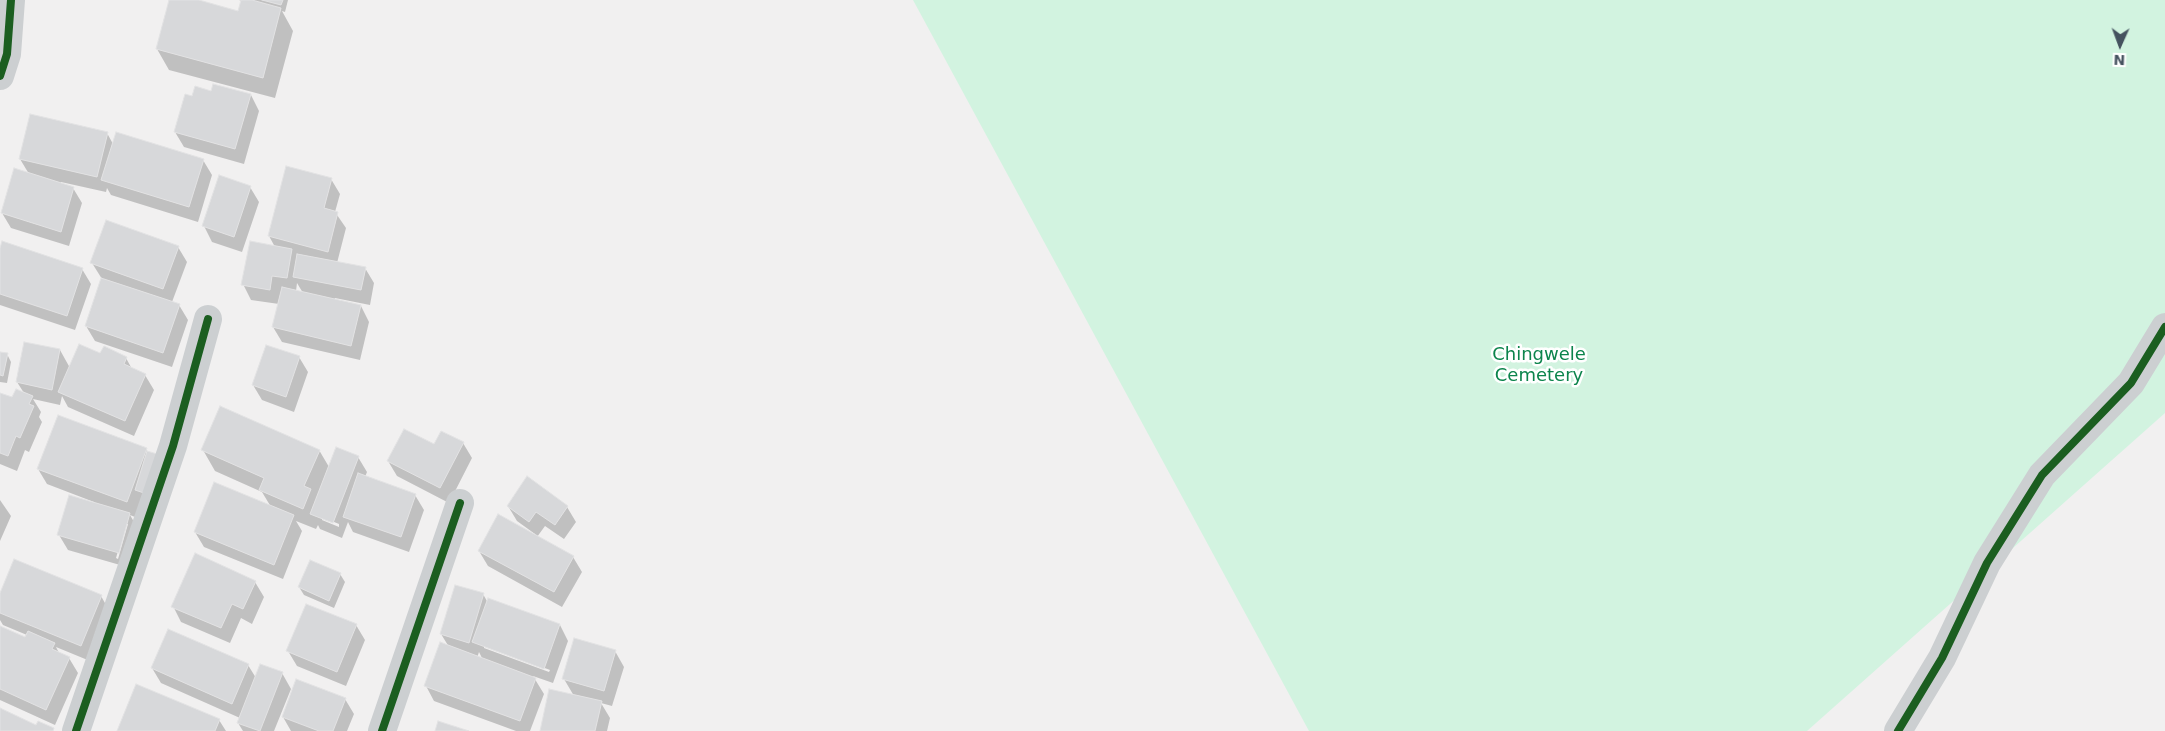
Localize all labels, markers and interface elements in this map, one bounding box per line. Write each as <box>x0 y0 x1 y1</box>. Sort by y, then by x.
north arrow <box>2095 20 2145 70</box>
text: N <box>2113 52 2126 68</box>
park label: Chingwele Cemetery <box>1492 344 1586 386</box>

